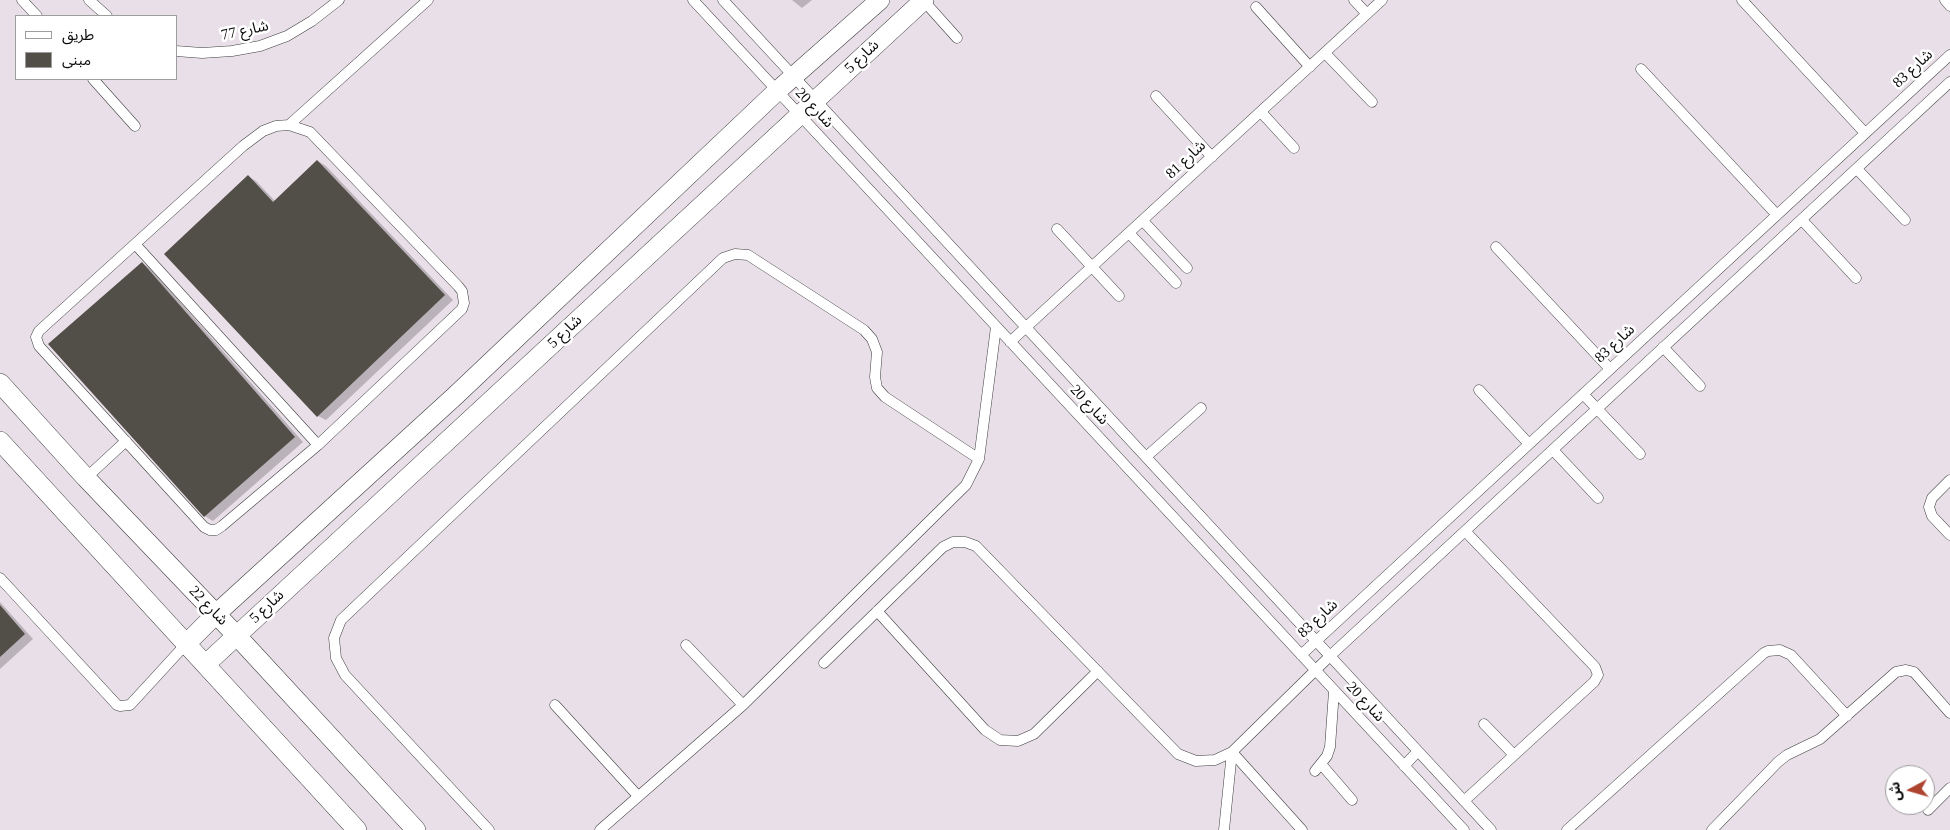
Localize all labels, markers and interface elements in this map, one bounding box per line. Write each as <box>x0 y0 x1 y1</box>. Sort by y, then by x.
legend <box>15 15 178 80</box>
street label: شارع 77 <box>220 17 270 45</box>
text: طريق <box>62 27 94 43</box>
street label: شارع 5 <box>841 37 883 77</box>
street label: شارع 83 <box>1889 46 1937 92</box>
text: مبنى <box>62 52 91 68</box>
street label: شارع 20 <box>791 84 837 132</box>
street label: شارع 81 <box>1162 137 1210 183</box>
street label: شارع 5 <box>544 312 586 352</box>
street label: شارع 83 <box>1591 321 1639 367</box>
street label: شارع 20 <box>1066 381 1112 429</box>
street label: شارع 22 <box>185 582 231 630</box>
street label: شارع 5 <box>246 587 288 627</box>
street label: شارع 83 <box>1294 596 1342 642</box>
street label: شارع 20 <box>1342 678 1388 726</box>
north arrow <box>1885 765 1935 815</box>
text: ش <box>1887 781 1904 802</box>

